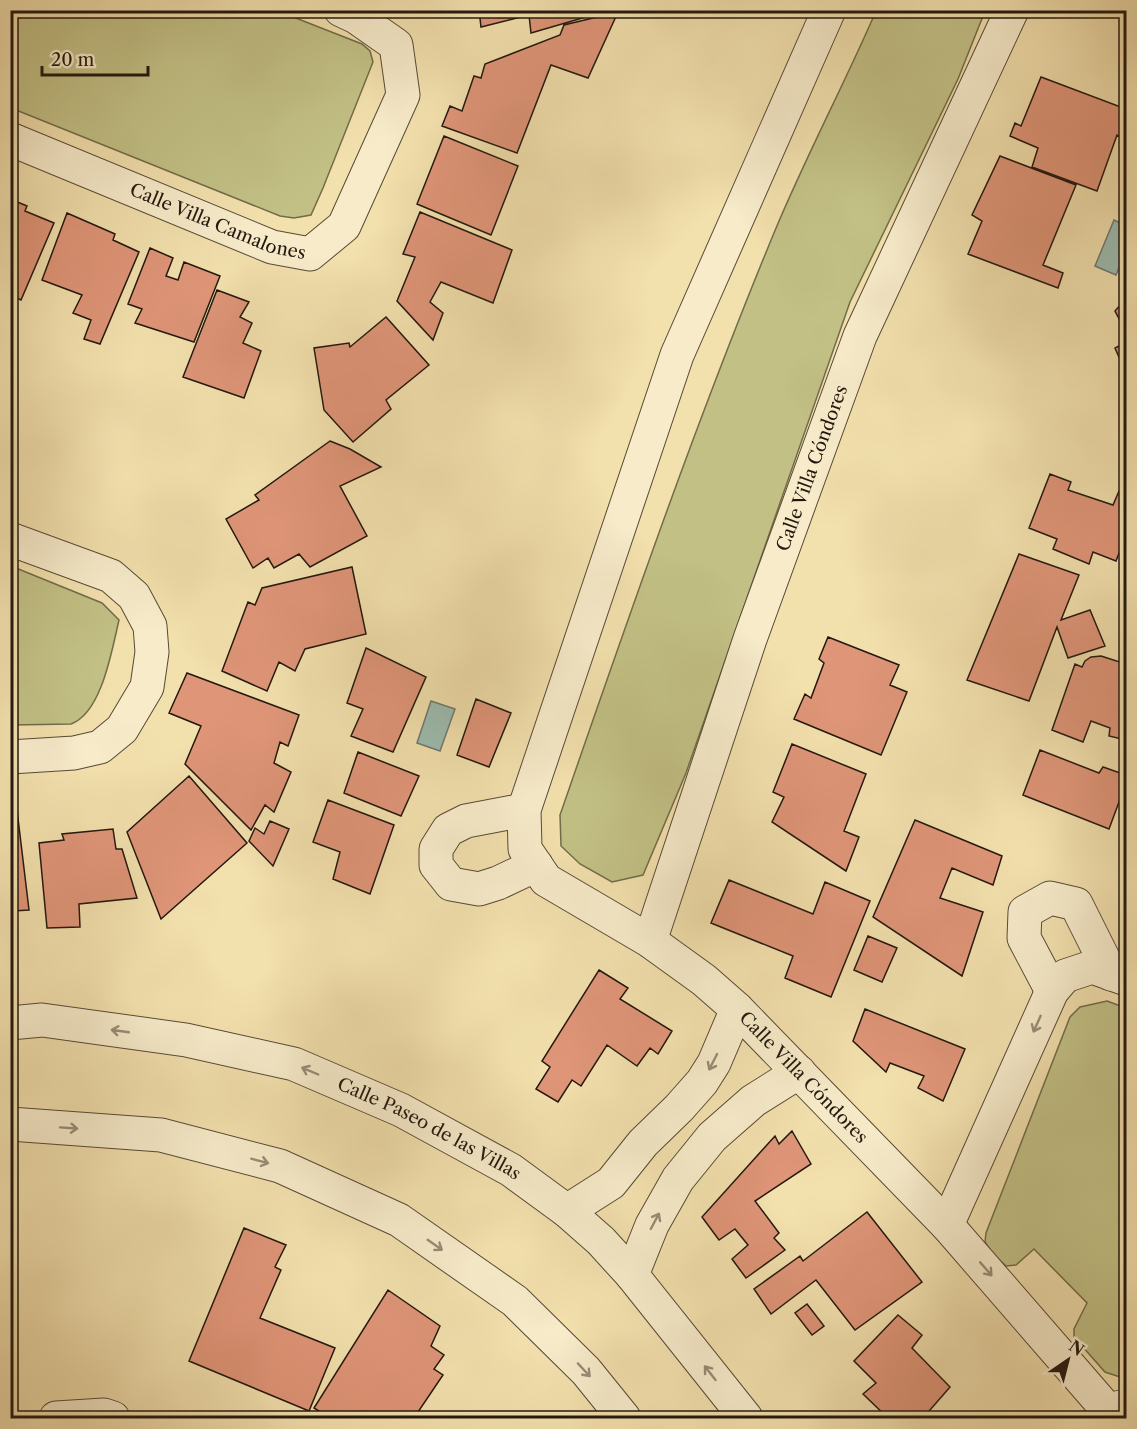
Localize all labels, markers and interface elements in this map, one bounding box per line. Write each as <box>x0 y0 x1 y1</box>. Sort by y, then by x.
scale bar <box>42 39 148 77</box>
text: 20 m <box>51 49 95 71</box>
street label: Calle Villa Camalones <box>127 179 307 264</box>
street label: Calle Villa Cóndores <box>772 382 852 554</box>
street label: Calle Villa Cóndores <box>735 1007 872 1148</box>
one-way arrow <box>1031 1015 1042 1033</box>
one-way arrow <box>110 1025 130 1036</box>
one-way arrow <box>707 1053 719 1071</box>
one-way arrow <box>301 1065 320 1076</box>
street label: Calle Paseo de las Villas <box>334 1073 525 1185</box>
one-way arrow <box>58 1122 78 1133</box>
one-way arrow <box>250 1156 269 1167</box>
one-way arrow <box>649 1212 661 1230</box>
one-way arrow <box>426 1239 443 1251</box>
one-way arrow <box>979 1261 993 1276</box>
north arrow <box>1038 1330 1098 1390</box>
text: N <box>1065 1336 1088 1360</box>
one-way arrow <box>577 1362 591 1377</box>
one-way arrow <box>703 1365 716 1381</box>

